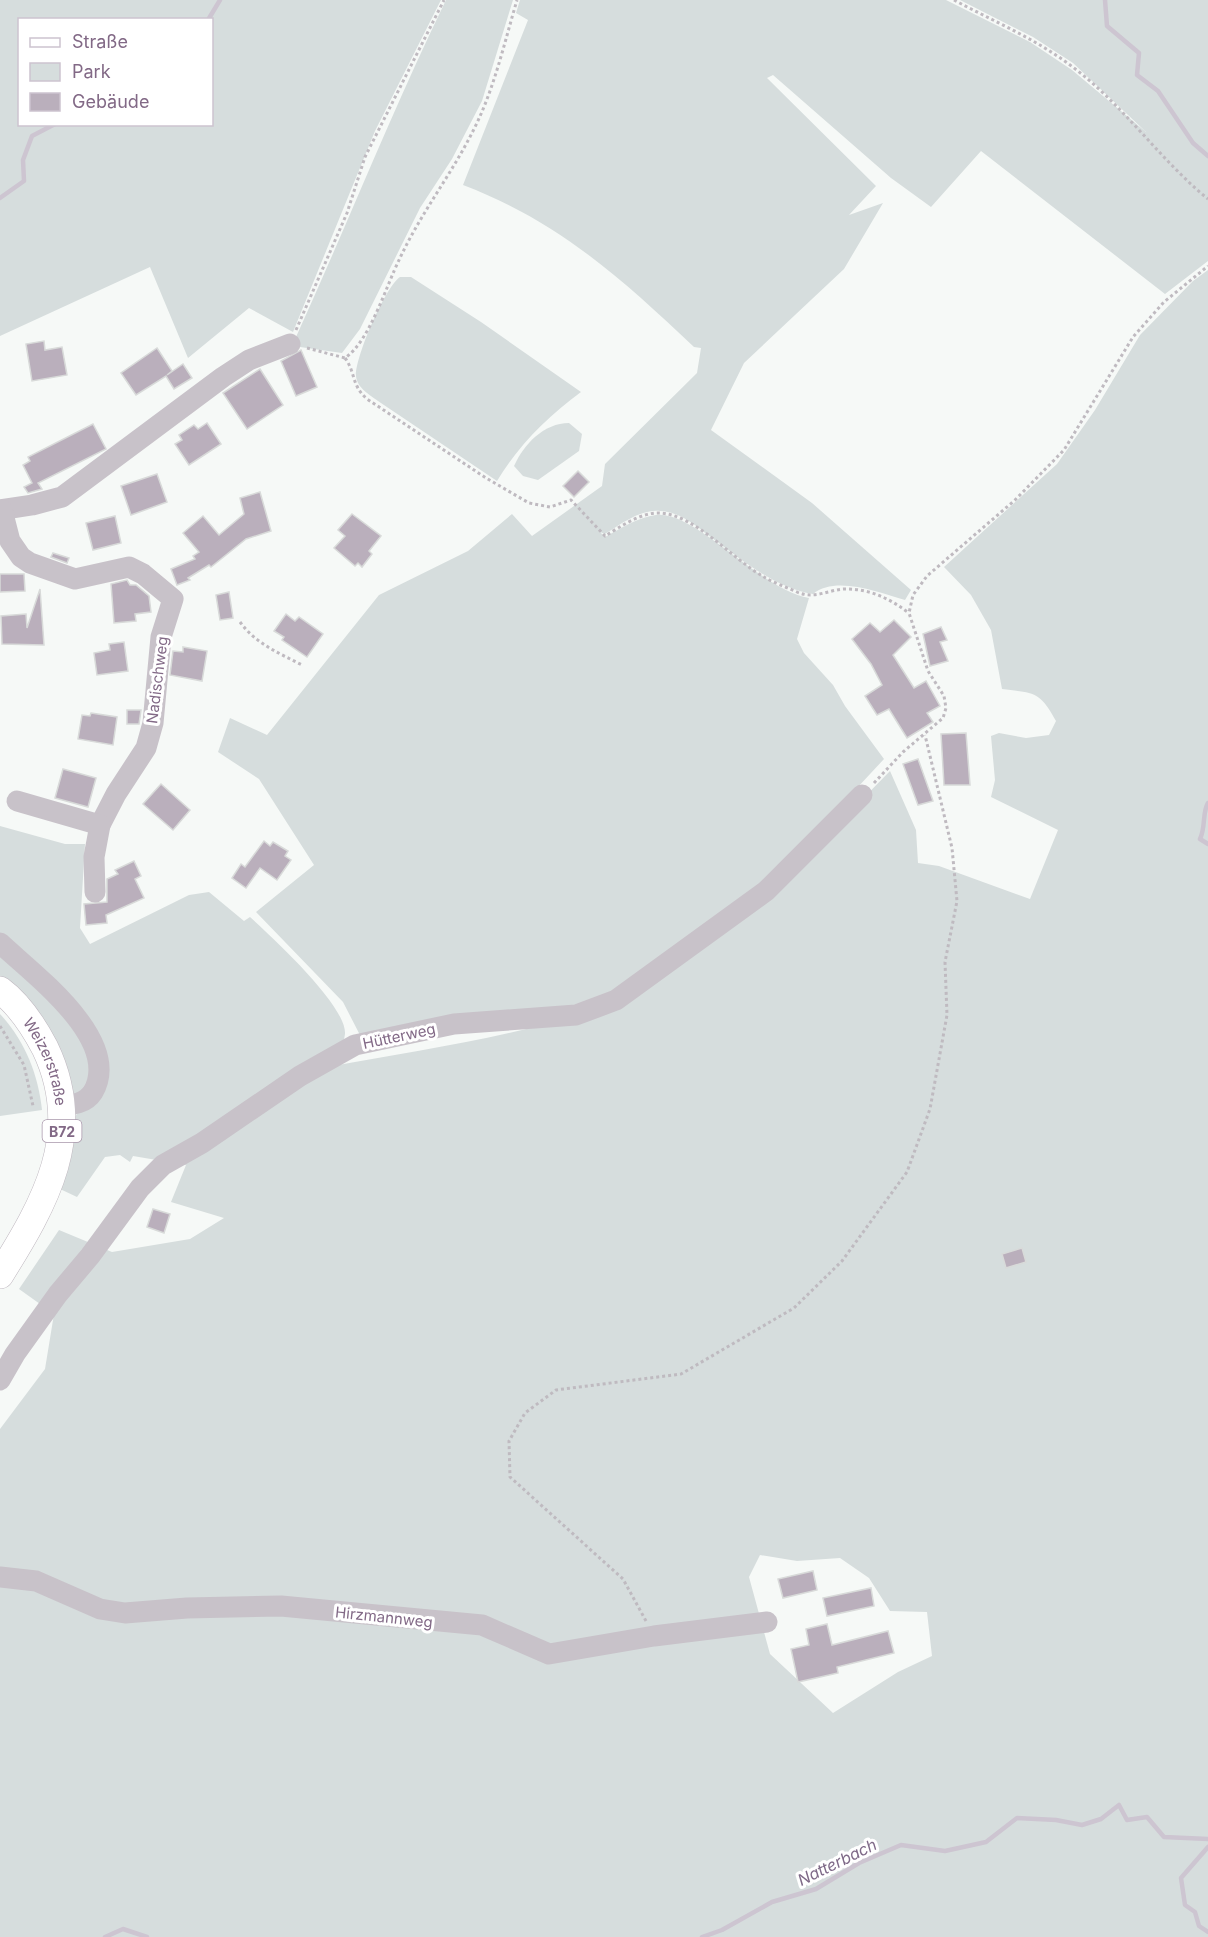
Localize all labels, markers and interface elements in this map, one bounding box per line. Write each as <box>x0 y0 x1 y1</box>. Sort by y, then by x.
legend <box>18 18 213 126</box>
text: Straße <box>72 31 128 52</box>
text: Park <box>72 61 111 82</box>
text: Gebäude <box>72 91 149 112</box>
street label: Nadischweg <box>142 635 172 725</box>
street label: Weizerstraße <box>20 1014 71 1107</box>
street label: Hütterweg <box>361 1019 437 1053</box>
road number: B72 <box>42 1120 82 1142</box>
street label: Hirzmannweg <box>334 1602 434 1632</box>
water label: Natterbach <box>794 1834 880 1890</box>

